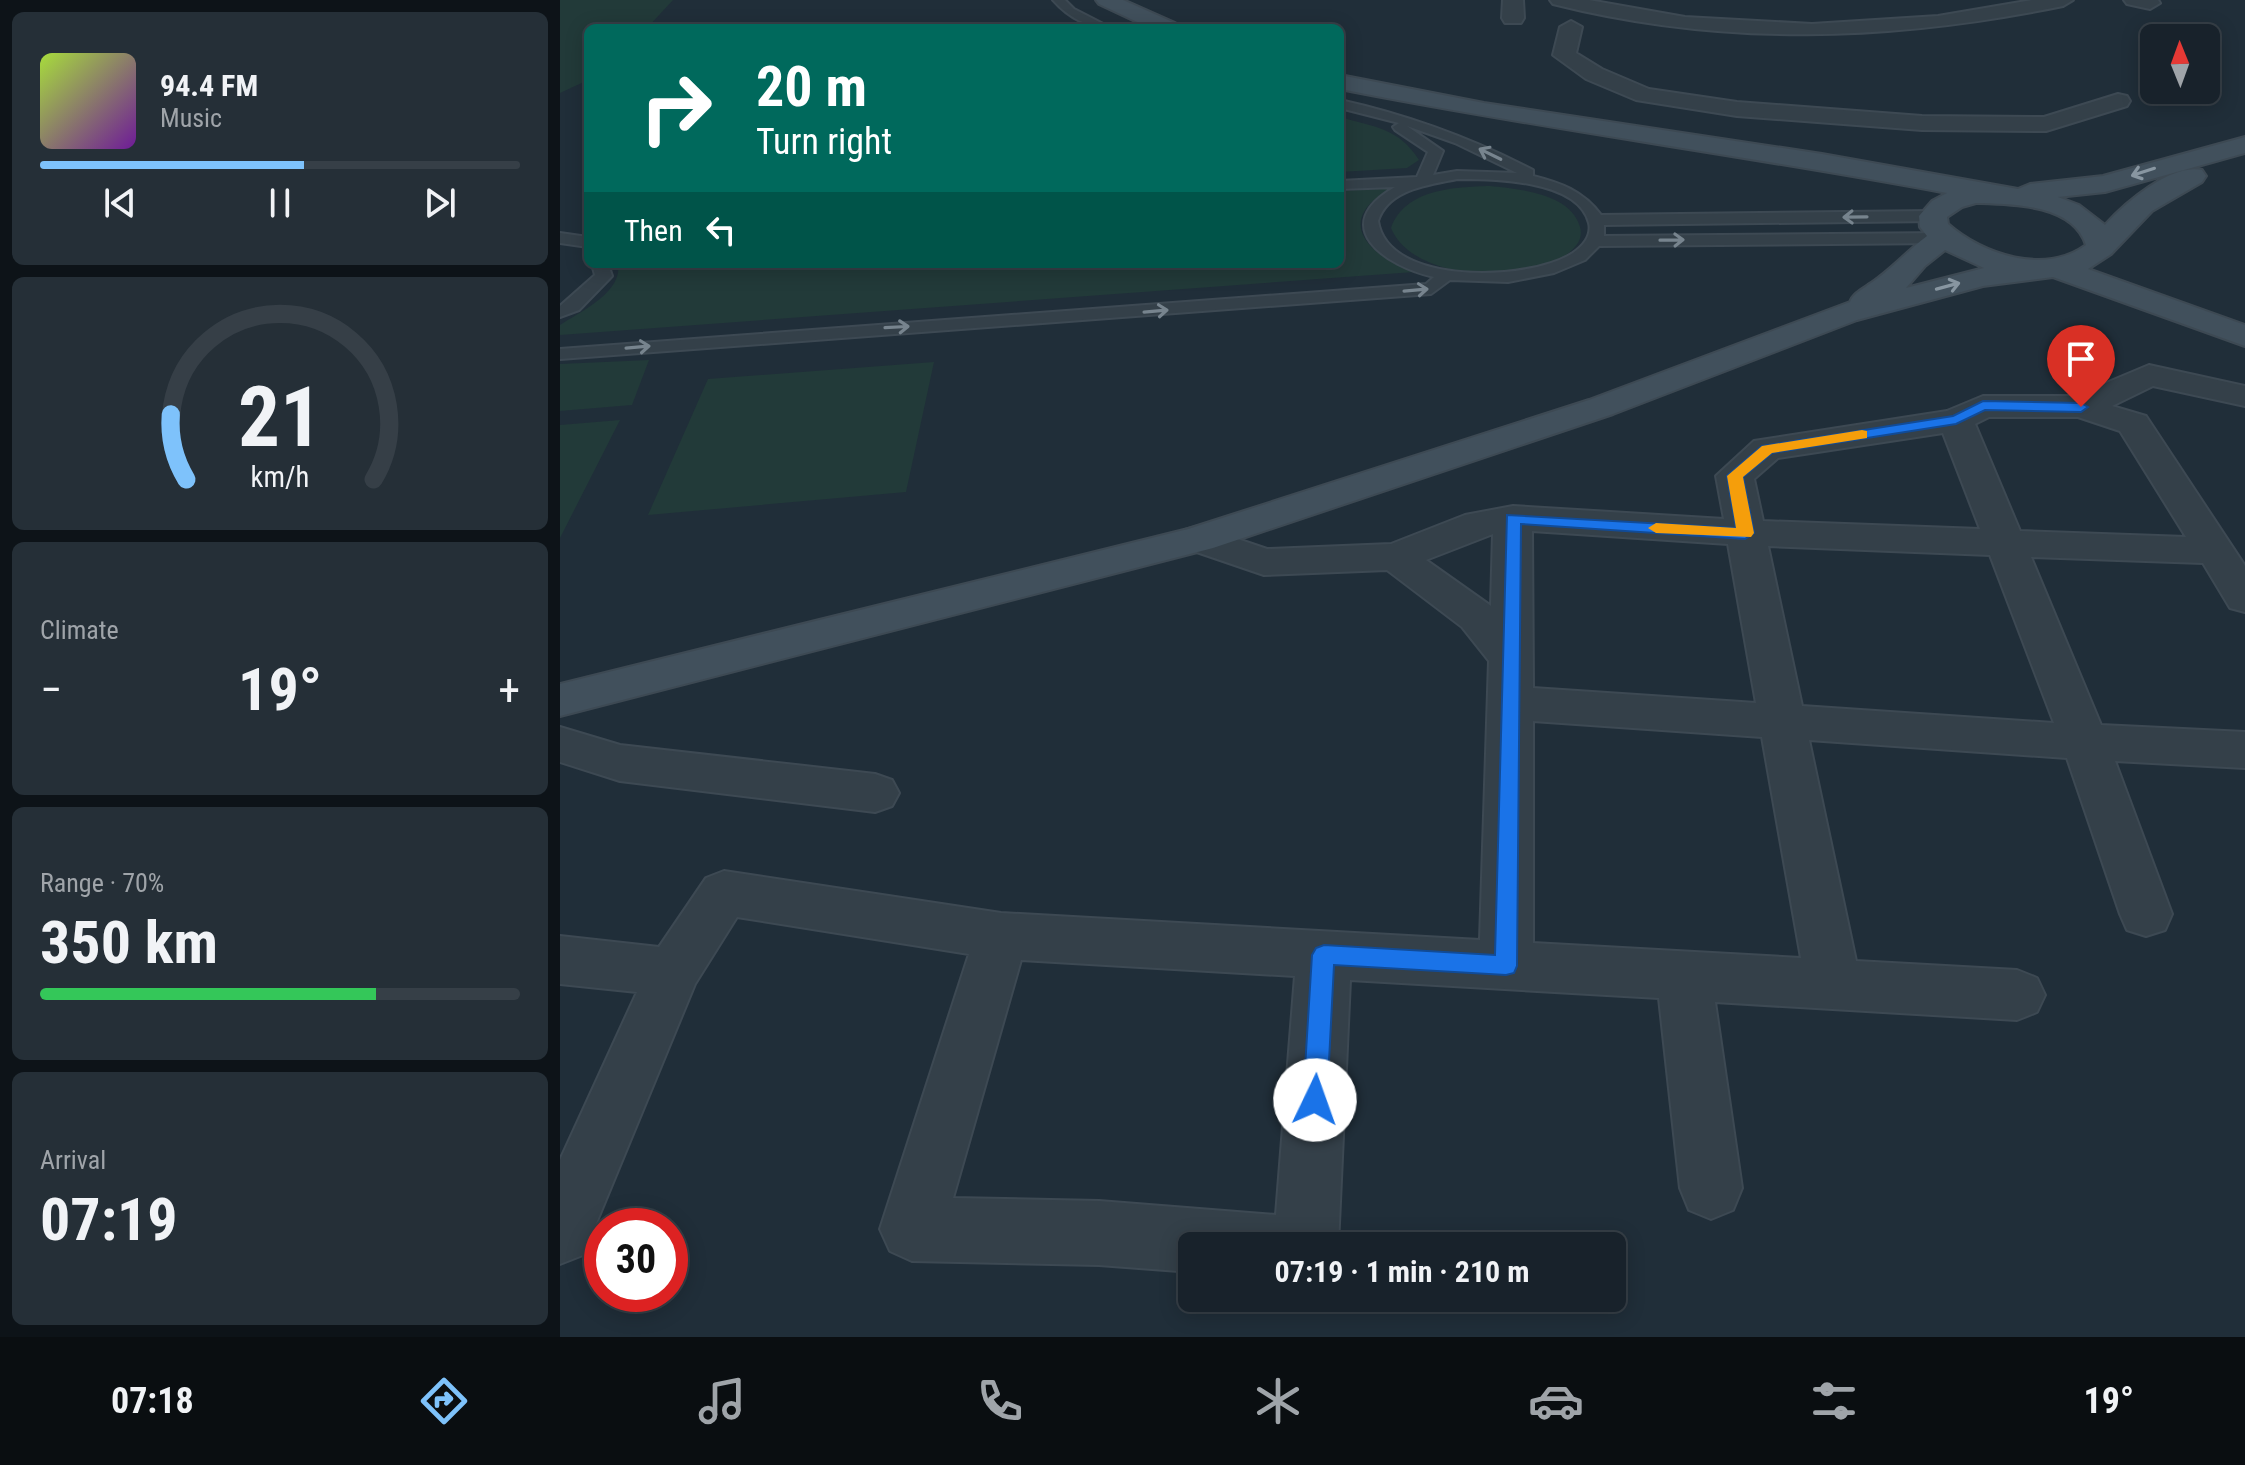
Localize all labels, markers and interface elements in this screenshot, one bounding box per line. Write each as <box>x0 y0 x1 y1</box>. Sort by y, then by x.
north arrow <box>2140 24 2220 104</box>
map controls <box>2140 24 2220 104</box>
text: 20 m <box>756 54 867 120</box>
icon: right <box>624 56 728 160</box>
text: 94.4 FM <box>160 68 258 103</box>
text: Music <box>160 103 222 133</box>
text: Turn right <box>756 121 892 163</box>
one-way arrow <box>1478 146 1502 161</box>
one-way arrow <box>2131 166 2156 180</box>
icon: previous <box>98 181 142 225</box>
icon: pause <box>258 181 302 225</box>
icon: next <box>418 181 462 225</box>
icon: left <box>699 208 743 252</box>
one-way arrow <box>1842 209 1869 225</box>
text: Then <box>624 213 683 248</box>
one-way arrow <box>1658 233 1685 248</box>
one-way arrow <box>1935 277 1961 292</box>
one-way arrow <box>1402 282 1429 297</box>
one-way arrow <box>1143 304 1169 319</box>
one-way arrow <box>883 320 910 335</box>
pin <box>2047 325 2115 407</box>
icon: arrive <box>2059 337 2103 381</box>
one-way arrow <box>624 339 651 354</box>
text: 21 <box>238 368 322 465</box>
text: km/h <box>251 460 309 494</box>
text: Climate <box>40 615 119 645</box>
text: 19° <box>238 654 322 725</box>
text: − <box>40 664 62 716</box>
text: + <box>498 664 520 716</box>
text: Range · 70% <box>40 868 164 898</box>
text: 350 km <box>40 907 218 978</box>
position arrow <box>1273 1058 1357 1142</box>
text: Arrival <box>40 1145 106 1175</box>
text: 07:19 <box>40 1184 178 1255</box>
speed limit sign: 30 <box>584 1208 688 1312</box>
text: 07:19 · 1 min · 210 m <box>1275 1254 1529 1289</box>
icon: directions <box>416 1373 472 1429</box>
icon: music <box>694 1373 750 1429</box>
icon: phone <box>972 1373 1028 1429</box>
icon: climate <box>1250 1373 1306 1429</box>
icon: car <box>1528 1373 1584 1429</box>
icon: filters <box>1806 1373 1862 1429</box>
text: 07:18 <box>111 1380 194 1422</box>
text: 19° <box>2084 1380 2134 1422</box>

